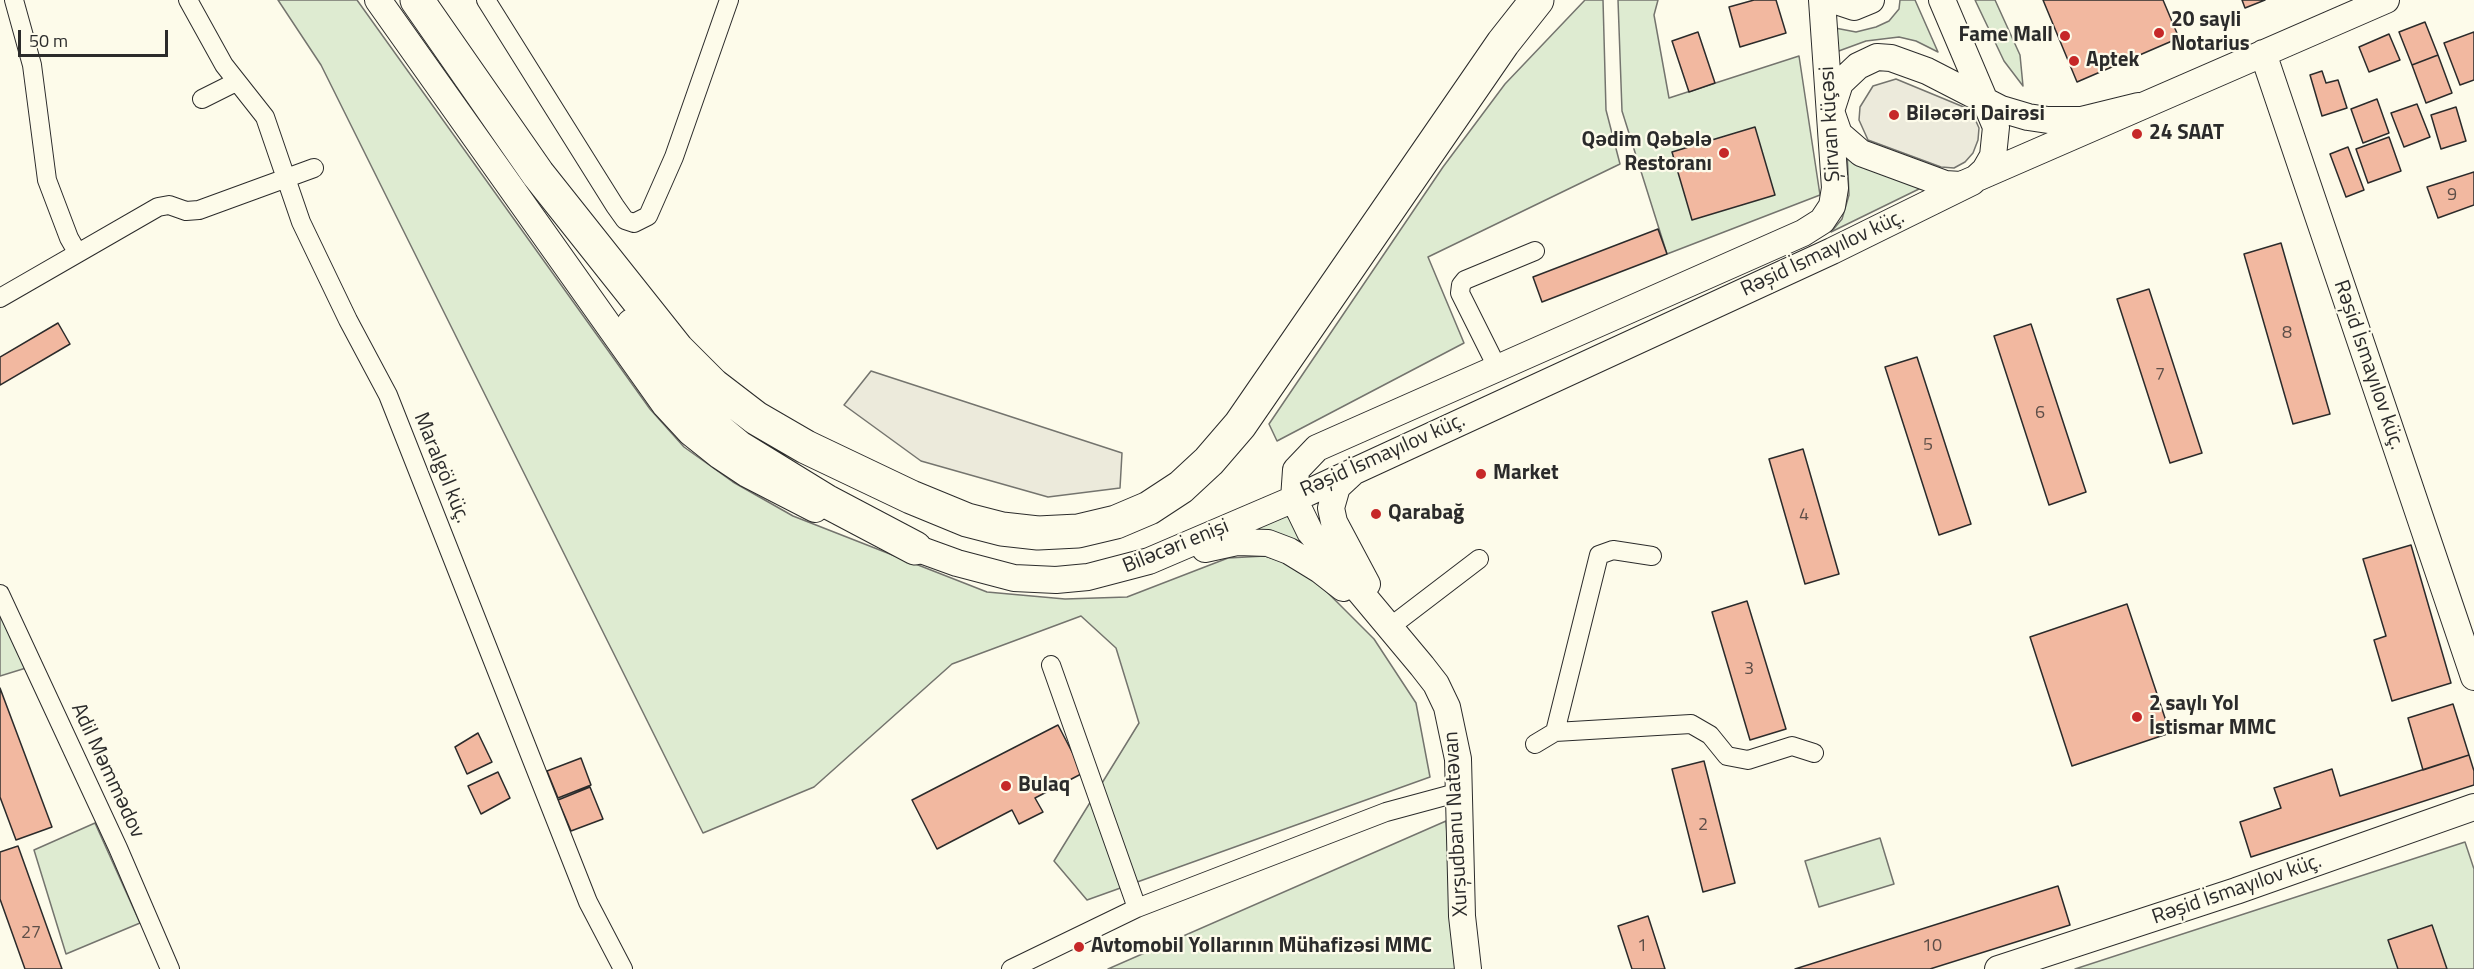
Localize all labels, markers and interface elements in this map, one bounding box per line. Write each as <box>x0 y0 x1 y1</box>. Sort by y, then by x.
place label: 20 sayli Notarius <box>2171 8 2250 58</box>
scale bar <box>21 18 171 56</box>
place label: Fame Mall <box>1958 23 2053 49</box>
marker: 20 sayli Notarius <box>2152 26 2166 40</box>
text: 50 m <box>29 27 68 54</box>
marker: Fame Mall <box>2058 29 2072 43</box>
place label: Aptek <box>2086 48 2139 74</box>
marker: Aptek <box>2067 54 2081 68</box>
street label: Şirvan küçəsi <box>1815 65 1847 183</box>
place label: Biləcəri Dairəsi <box>1906 102 2045 128</box>
marker: Biləcəri Dairəsi <box>1887 108 1901 122</box>
place label: 24 SAAT <box>2149 121 2224 147</box>
marker: 24 SAAT <box>2130 127 2144 141</box>
place label: Qədim Qəbələ Restoranı <box>1582 128 1712 178</box>
marker: Qədim Qəbələ Restoranı <box>1717 146 1731 160</box>
house number: 9 <box>2447 185 2457 207</box>
street label: Rəşid İsmayılov küç. <box>1737 205 1909 303</box>
street label: Rəşid İsmayılov küç. <box>2327 277 2409 453</box>
house number: 8 <box>2282 323 2292 345</box>
house number: 7 <box>2155 365 2165 387</box>
house number: 6 <box>2035 403 2045 425</box>
street label: Rəşid İsmayılov küç. <box>1297 408 1469 504</box>
street label: Maralgöl küç. <box>407 409 475 527</box>
house number: 5 <box>1923 435 1933 457</box>
place label: Market <box>1493 461 1559 487</box>
marker: Market <box>1474 467 1488 481</box>
place label: Qarabağ <box>1388 501 1464 527</box>
house number: 4 <box>1799 505 1809 527</box>
marker: Qarabağ <box>1369 507 1383 521</box>
street label: Biləcəri enişi <box>1119 514 1233 580</box>
house number: 3 <box>1744 659 1754 681</box>
place label: 2 saylı Yol İstismar MMC <box>2149 692 2276 742</box>
street label: Adil Məmmədov <box>65 700 149 842</box>
marker: 2 saylı Yol İstismar MMC <box>2130 710 2144 724</box>
street label: Xurşudbanu Natəvan <box>1440 730 1474 918</box>
place label: Bulaq <box>1018 773 1070 799</box>
marker: Bulaq <box>999 779 1013 793</box>
house number: 2 <box>1698 815 1708 837</box>
street label: Rəşid İsmayılov küç. <box>2149 849 2325 931</box>
house number: 27 <box>21 923 41 945</box>
place label: Avtomobil Yollarının Mühafizəsi MMC <box>1091 934 1432 960</box>
house number: 1 <box>1637 936 1647 958</box>
house number: 10 <box>1922 936 1942 958</box>
marker: Avtomobil Yollarının Mühafizəsi MMC <box>1072 940 1086 954</box>

